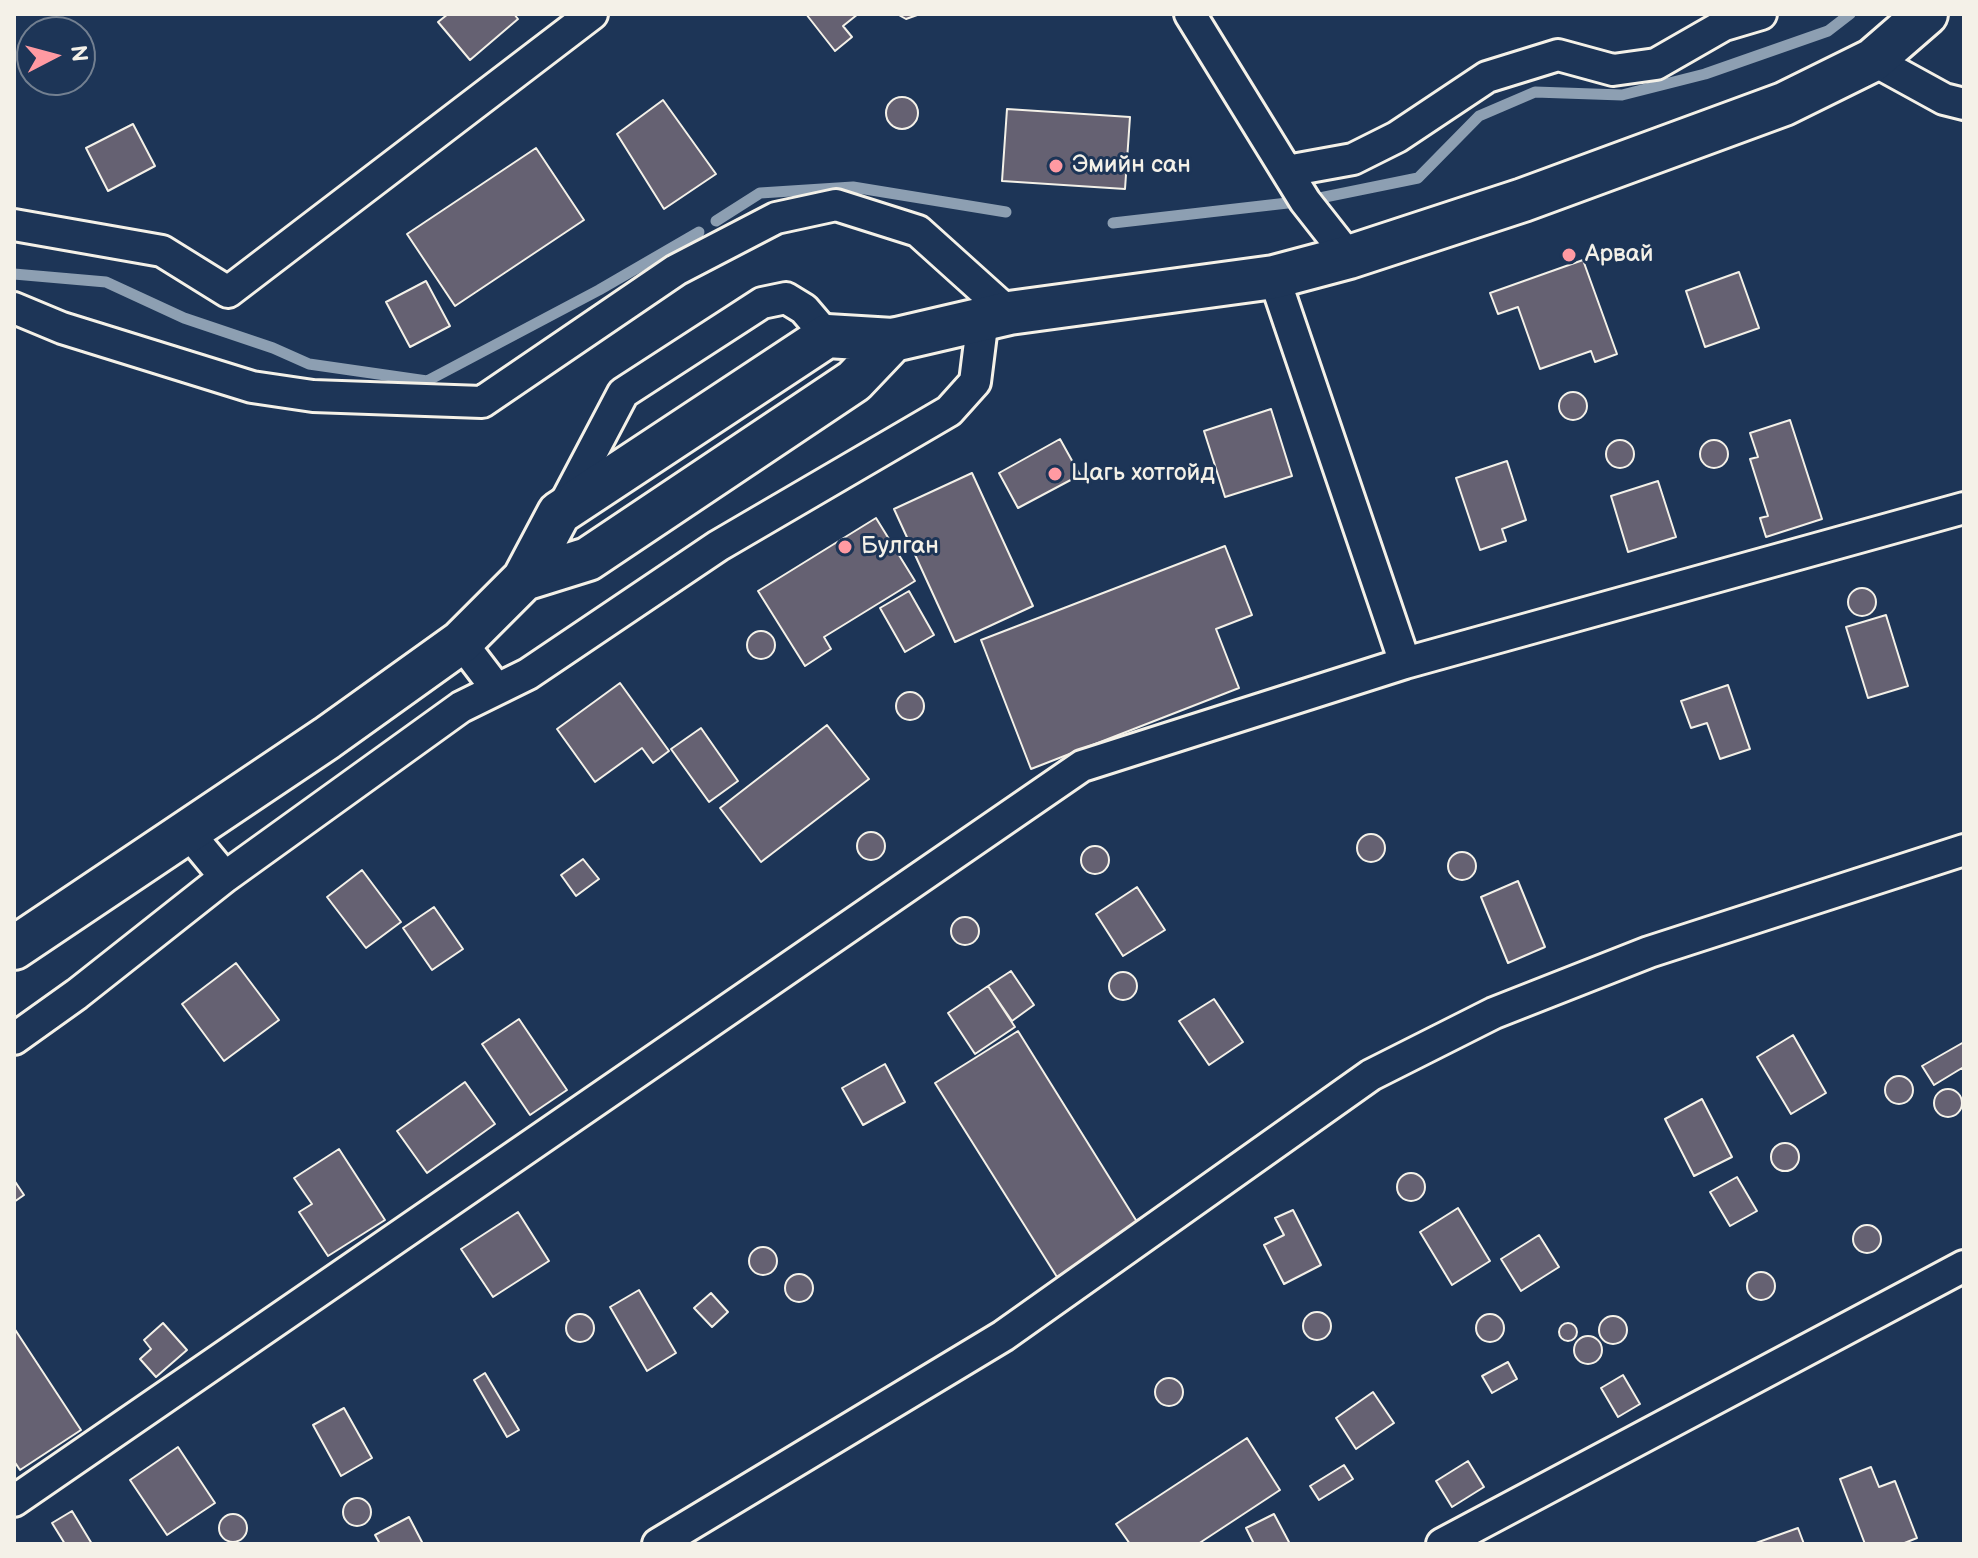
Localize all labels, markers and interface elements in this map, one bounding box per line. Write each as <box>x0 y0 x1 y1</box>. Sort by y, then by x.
north arrow <box>16 16 96 96</box>
text: N <box>64 44 93 63</box>
place label: Эмийн сан <box>1072 152 1191 180</box>
marker: Эмийн сан <box>1047 157 1065 175</box>
place label: Арвай <box>1585 241 1654 269</box>
marker: Арвай <box>1560 246 1578 264</box>
place label: Цагь хотгойд <box>1071 460 1215 488</box>
marker: Цагь хотгойд <box>1046 465 1064 483</box>
place label: Булган <box>861 533 939 561</box>
marker: Булган <box>836 538 854 556</box>

